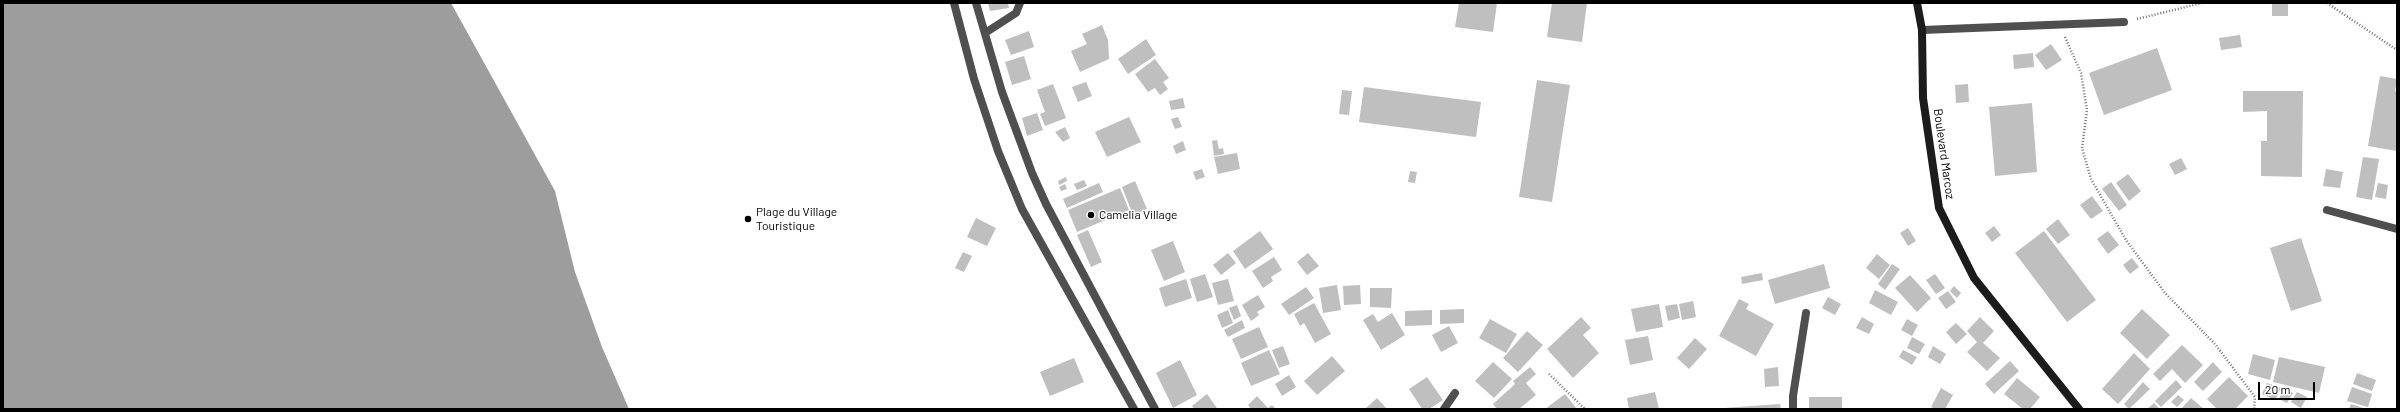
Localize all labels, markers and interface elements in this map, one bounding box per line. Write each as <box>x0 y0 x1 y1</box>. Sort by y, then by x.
street label: Boulevard Marcoz <box>1930 108 1958 200</box>
place label: Plage du Village Touristique <box>756 205 837 233</box>
place label: Camelia Village <box>1099 208 1178 222</box>
marker: Camelia Village <box>1086 210 1096 220</box>
marker: Plage du Village Touristique <box>743 214 753 224</box>
scale bar <box>2260 374 2317 400</box>
text: 20 m <box>2265 382 2291 396</box>

